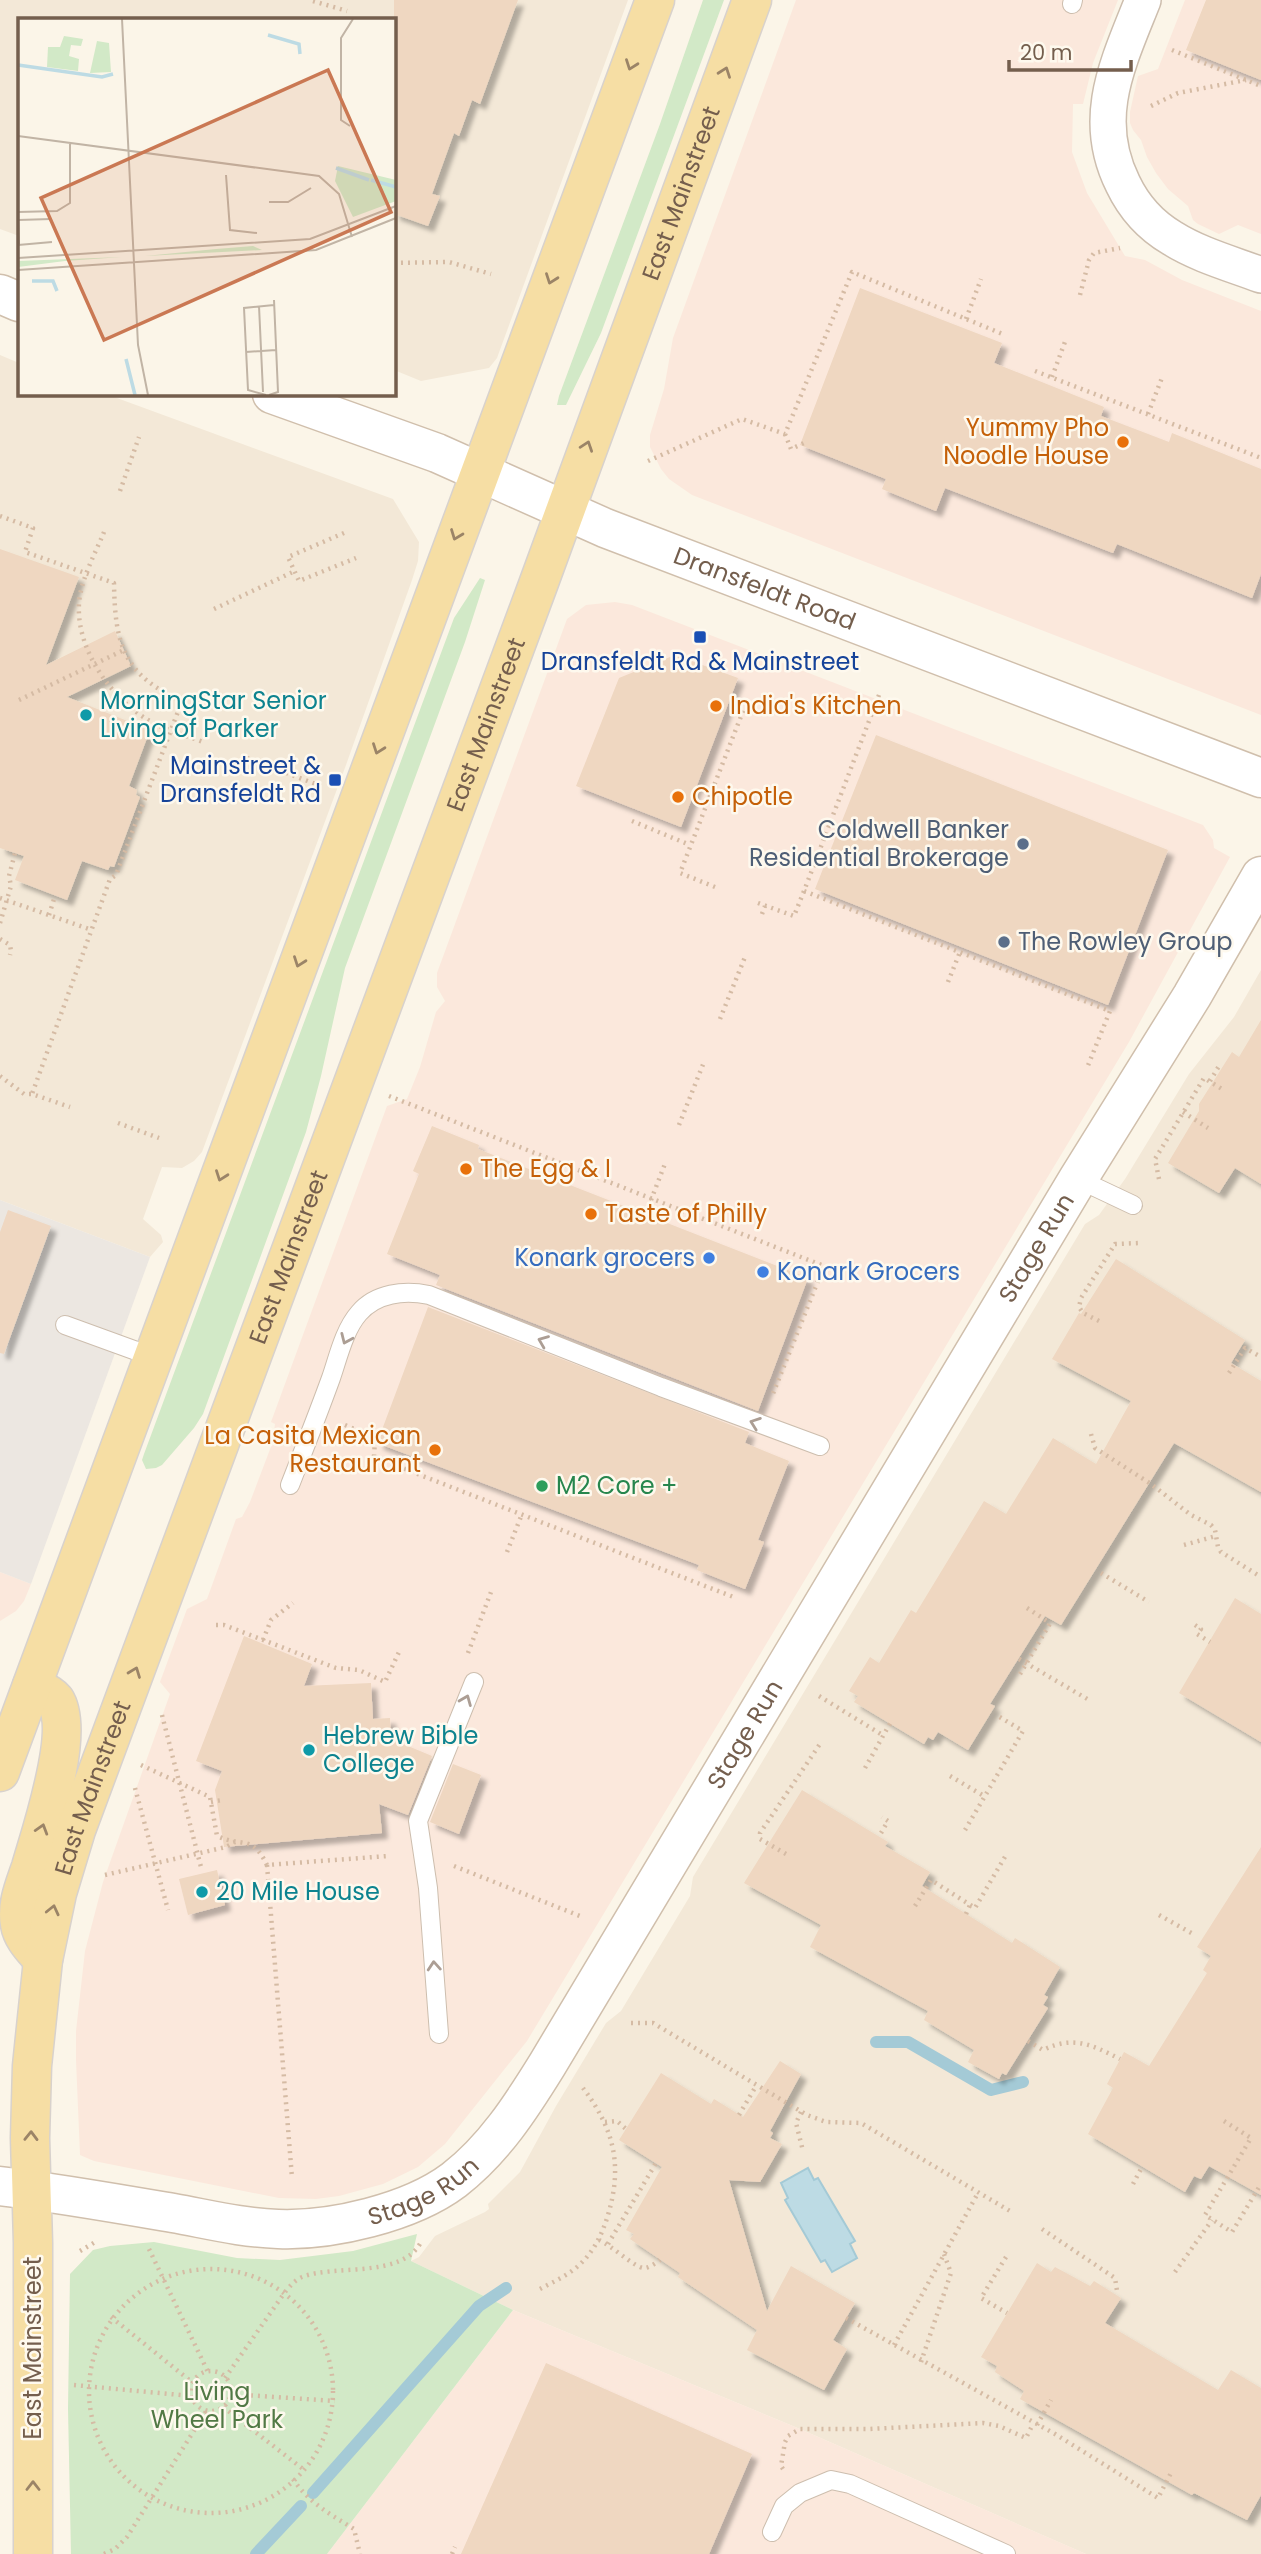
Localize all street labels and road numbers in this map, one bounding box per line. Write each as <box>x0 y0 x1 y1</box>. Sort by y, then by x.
street label: East Mainstreet <box>634 101 728 285</box>
street label: Dransfeldt Road <box>669 539 861 638</box>
street label: East Mainstreet <box>438 633 533 816</box>
street label: East Mainstreet <box>241 1165 335 1349</box>
street label: Stage Run <box>991 1187 1082 1309</box>
street label: Stage Run <box>699 1673 790 1795</box>
street label: East Mainstreet <box>46 1696 139 1879</box>
street label: Stage Run <box>364 2149 486 2233</box>
street label: East Mainstreet <box>16 2256 49 2440</box>

